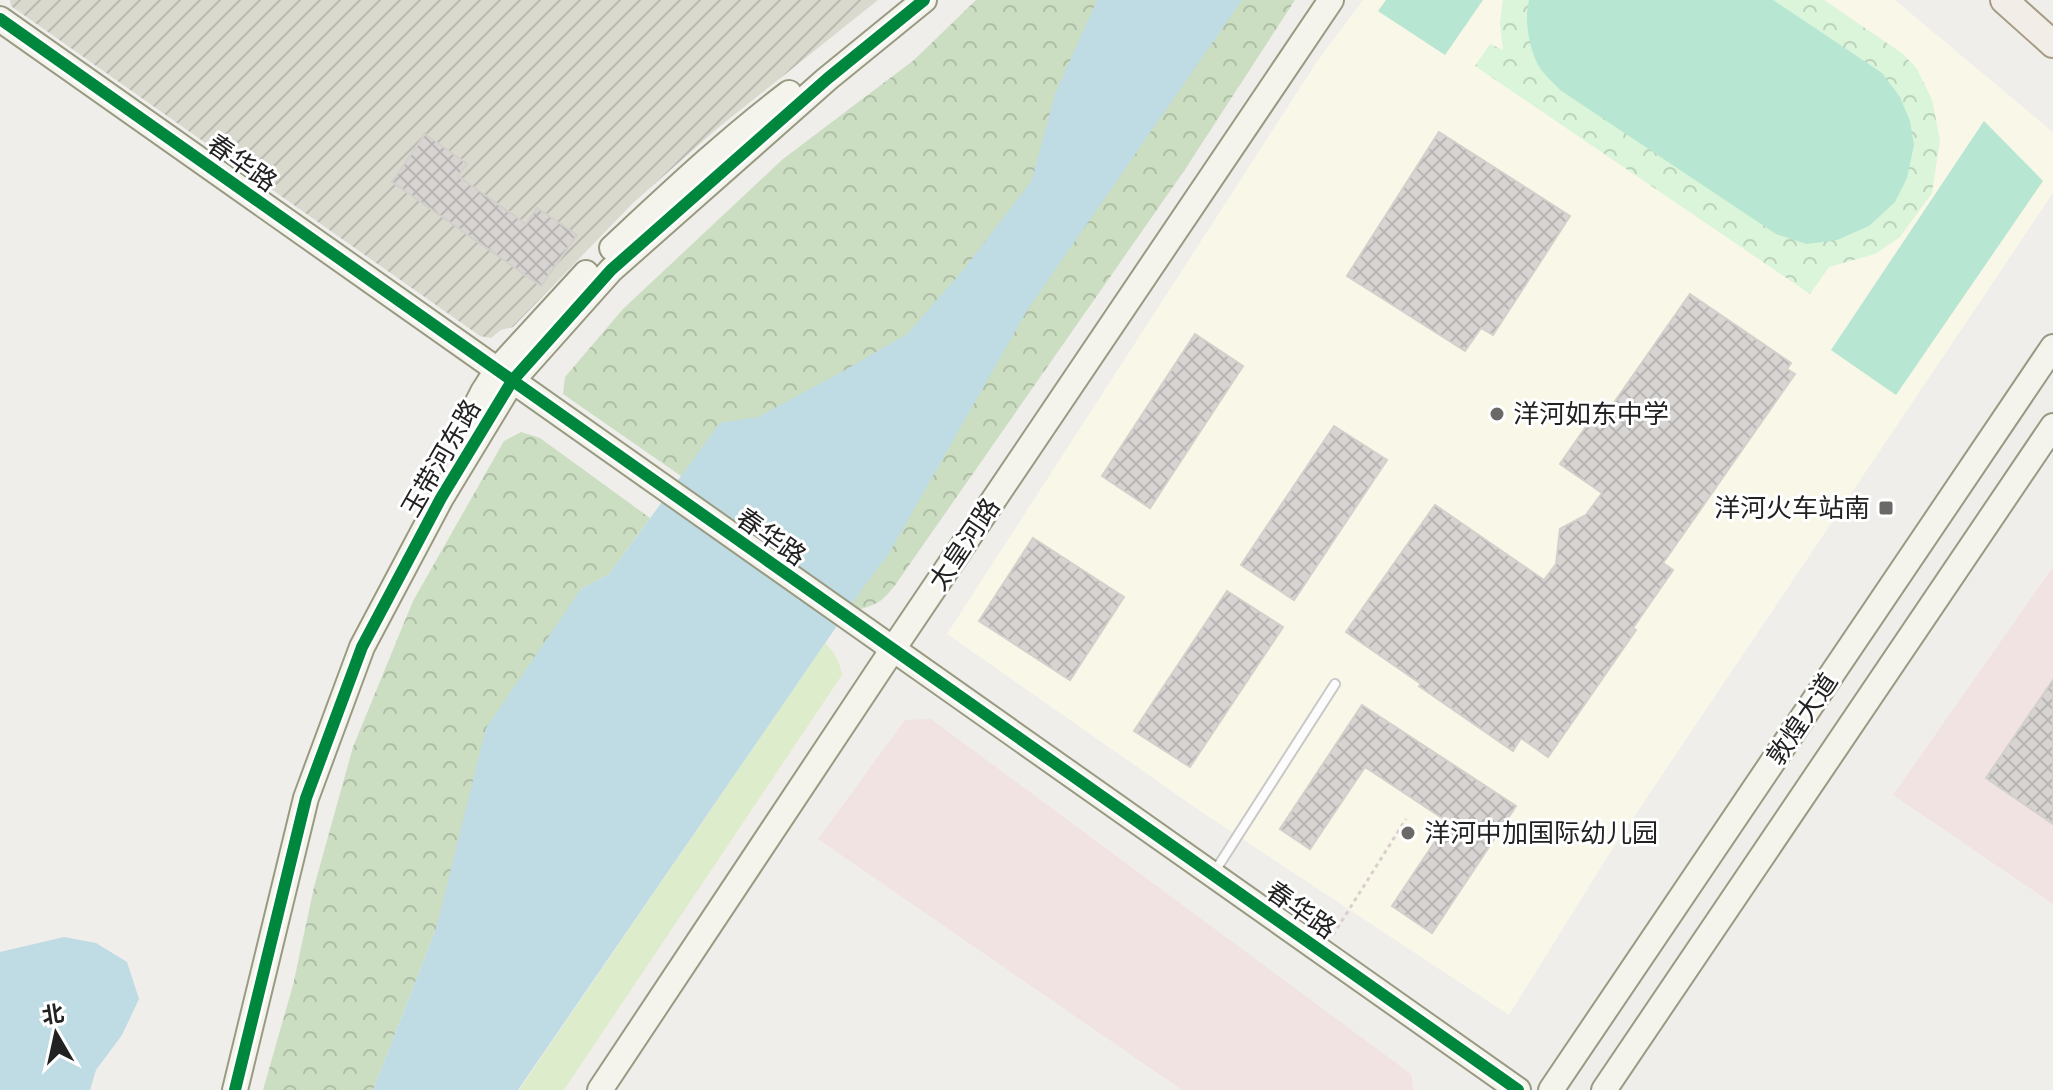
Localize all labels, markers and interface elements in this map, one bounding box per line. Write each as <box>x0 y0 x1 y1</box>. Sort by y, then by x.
street label: 春华路 <box>201 128 283 198</box>
street label: 玉带河东路 <box>395 394 487 522</box>
place label: 洋河如东中学 <box>1513 398 1669 430</box>
marker: 洋河如东中学 <box>1488 405 1506 423</box>
street label: 太皇河路 <box>922 492 1006 596</box>
place label: 洋河火车站南 <box>1714 492 1870 524</box>
marker: 洋河火车站南 <box>1877 499 1895 517</box>
street label: 春华路 <box>730 502 812 572</box>
street label: 敦煌大道 <box>1760 667 1844 771</box>
place label: 洋河中加国际幼儿园 <box>1424 817 1658 849</box>
marker: 洋河中加国际幼儿园 <box>1399 824 1417 842</box>
street label: 春华路 <box>1260 875 1342 945</box>
north arrow <box>16 994 96 1074</box>
text: 北 <box>40 1000 66 1030</box>

